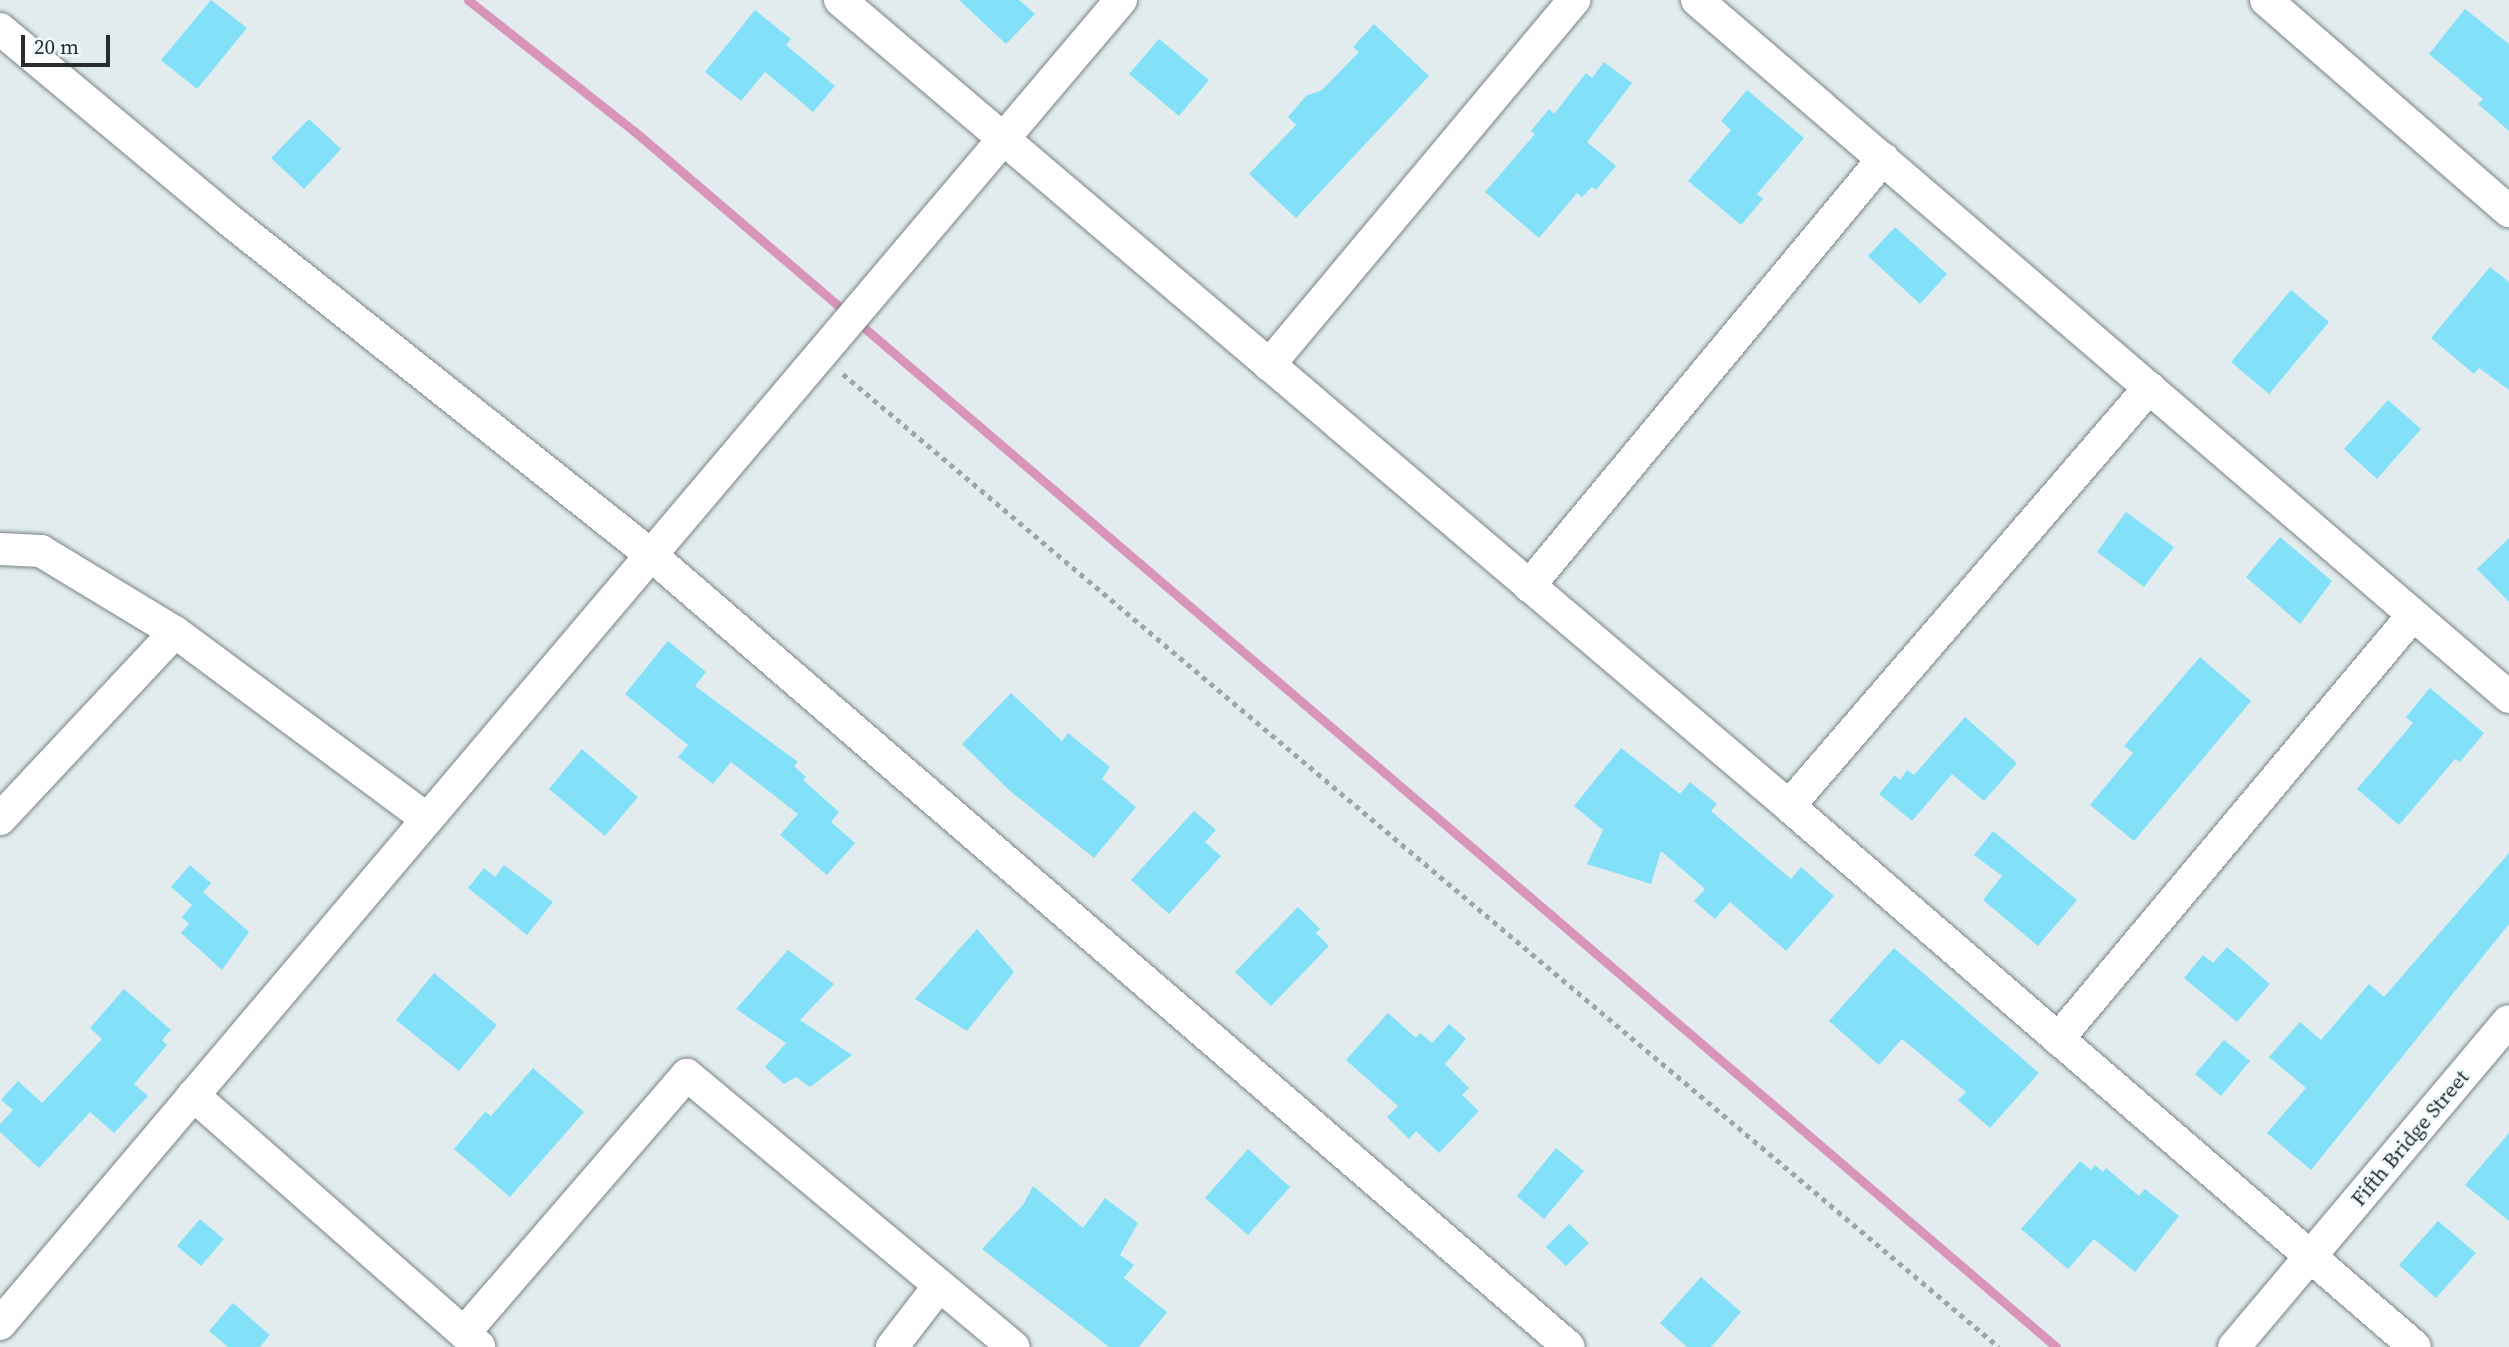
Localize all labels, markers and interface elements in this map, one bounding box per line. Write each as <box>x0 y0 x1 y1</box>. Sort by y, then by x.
scale bar <box>24 21 114 65</box>
text: 20 m <box>34 32 79 61</box>
street label: Fifth Bridge Street <box>2346 1065 2474 1211</box>

